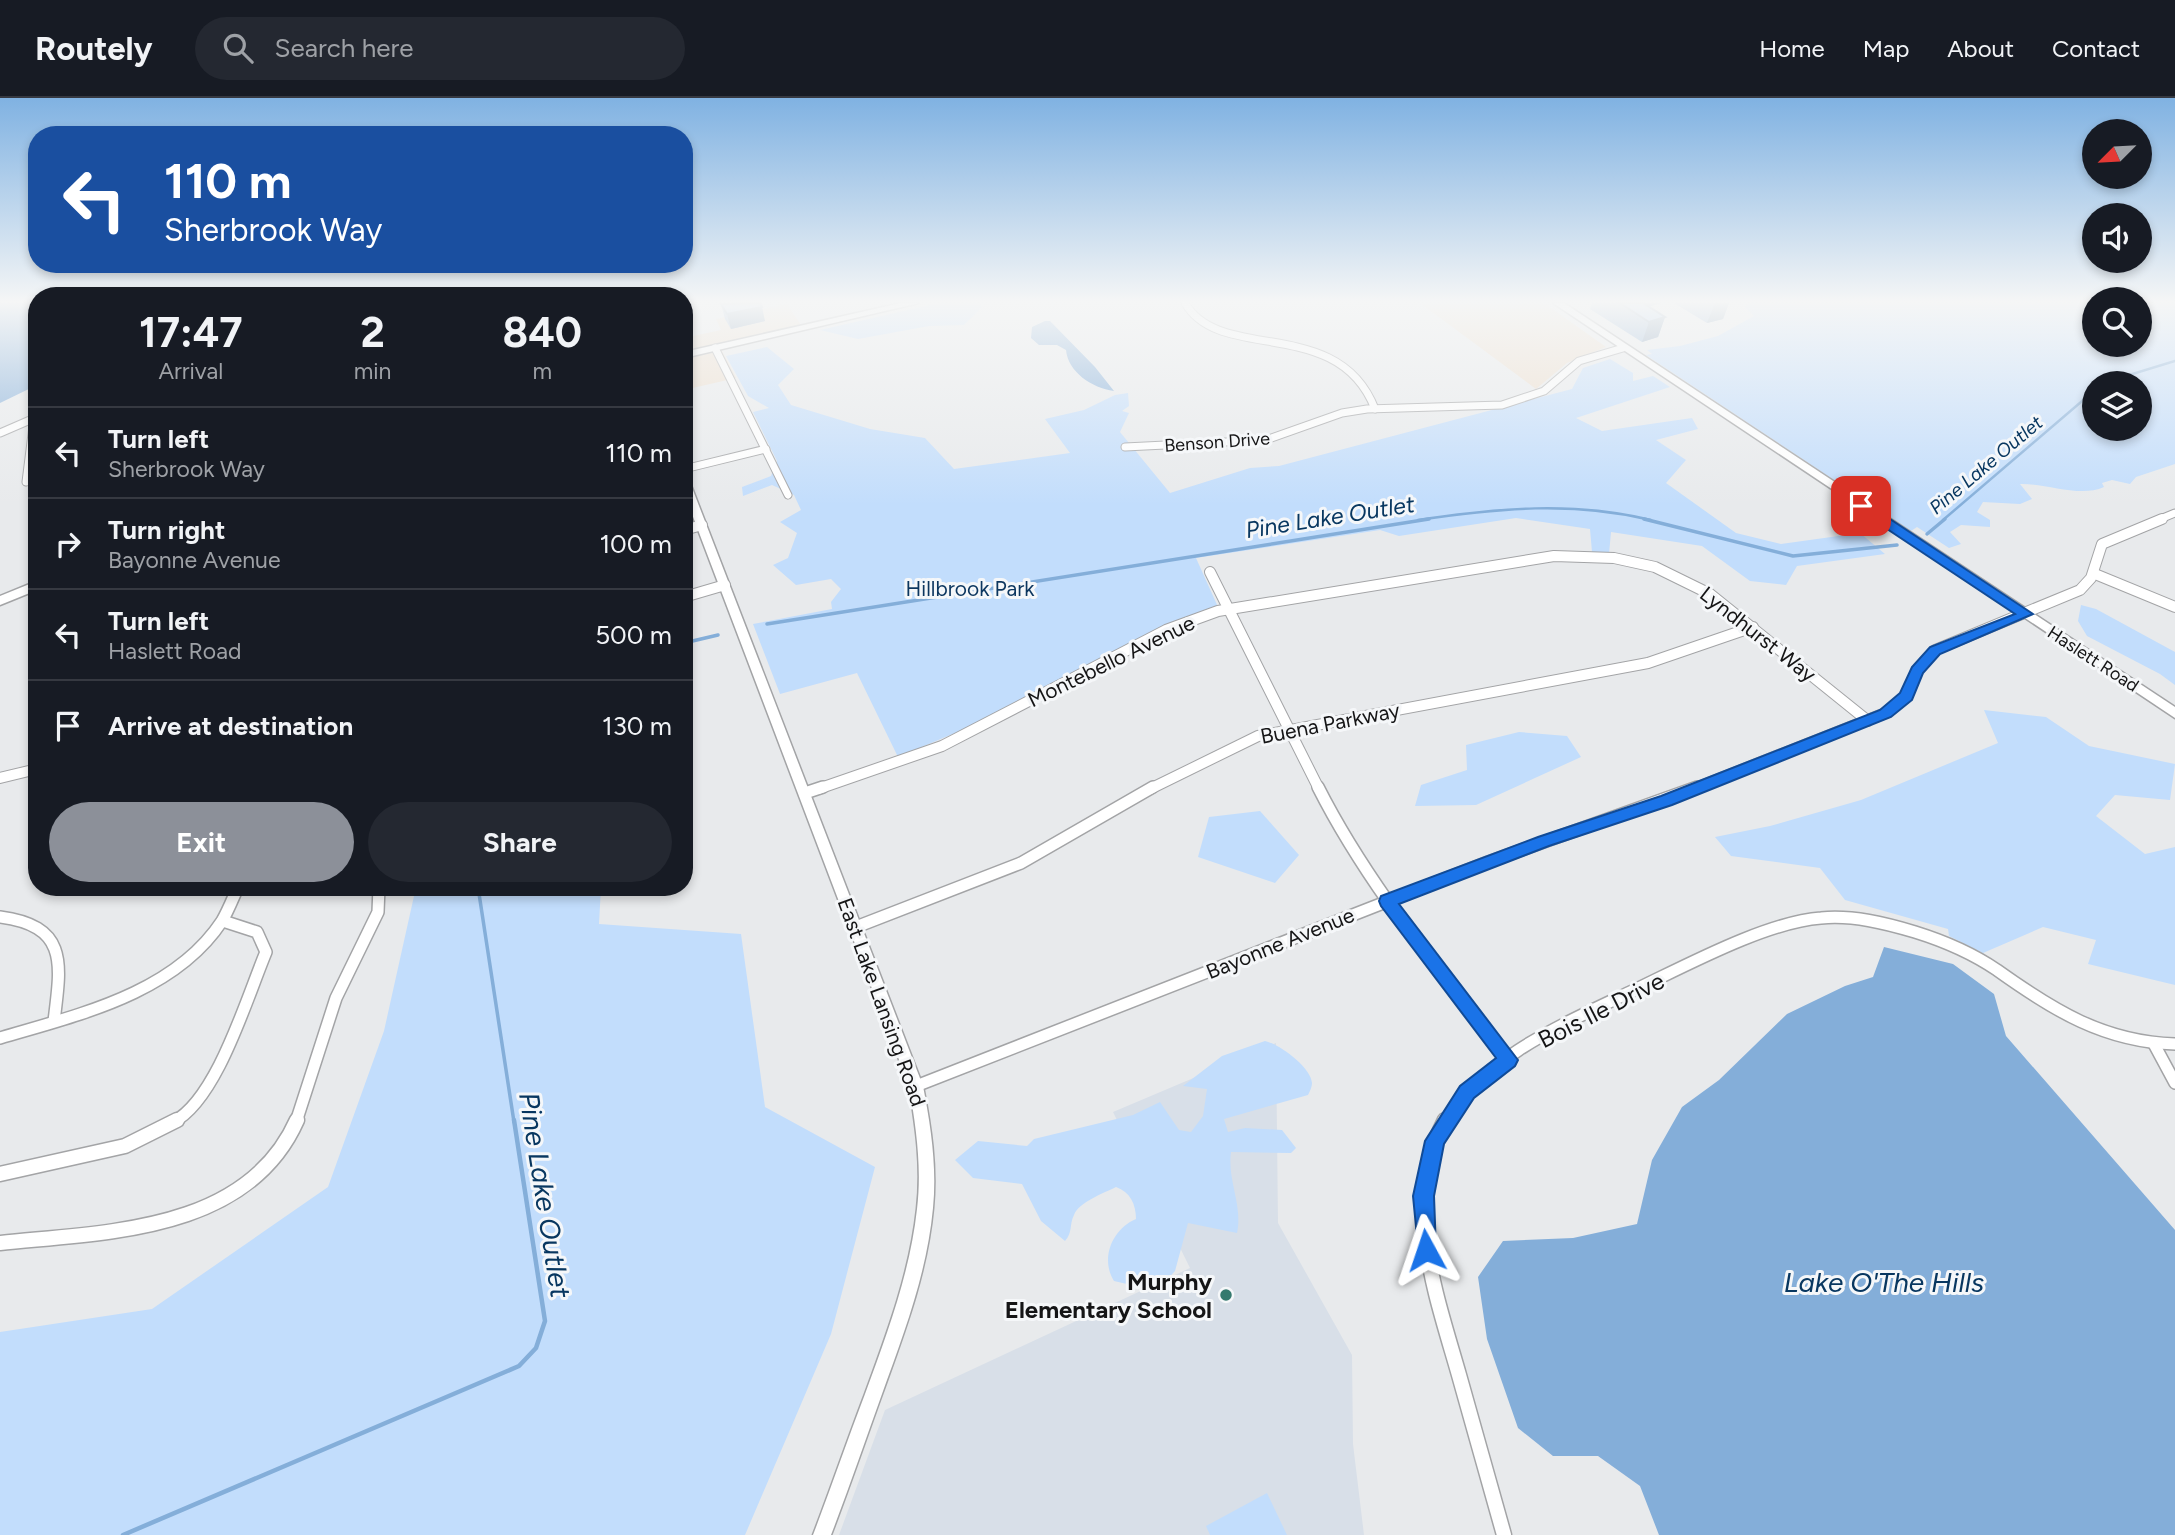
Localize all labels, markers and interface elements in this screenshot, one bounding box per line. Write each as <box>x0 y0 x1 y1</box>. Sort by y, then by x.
search box <box>195 17 685 80</box>
text: Routely <box>35 29 153 68</box>
icon: search <box>219 29 257 67</box>
text: Search here <box>275 32 414 64</box>
text: Home <box>1759 34 1825 63</box>
text: Map <box>1863 34 1909 63</box>
text: About <box>1947 34 2014 63</box>
text: Contact <box>2052 34 2140 63</box>
north arrow <box>2082 119 2152 189</box>
map controls <box>2082 119 2152 441</box>
text: 110 m <box>164 151 292 210</box>
icon: left <box>49 154 140 245</box>
button: sound <box>2082 203 2152 273</box>
text: Sherbrook Way <box>164 211 382 249</box>
button: search <box>2082 287 2152 357</box>
text: 17:47 <box>139 307 243 358</box>
text: 2 <box>360 307 385 358</box>
text: 840 <box>502 307 582 358</box>
text: Arrival <box>158 357 223 385</box>
text: min <box>354 357 391 385</box>
text: m <box>532 357 552 385</box>
button: layers <box>2082 371 2152 441</box>
water label: Pine Lake Outlet <box>1925 410 2048 519</box>
text: Turn left <box>108 423 209 455</box>
street label: Benson Drive <box>1163 427 1271 457</box>
icon: left <box>49 434 87 472</box>
text: 110 m <box>605 437 672 469</box>
text: Sherbrook Way <box>108 455 265 483</box>
pin <box>1831 476 1891 536</box>
icon: arrive <box>1842 487 1880 525</box>
water label: Pine Lake Outlet <box>1244 490 1417 544</box>
text: Turn right <box>108 514 225 546</box>
icon: right <box>49 525 87 563</box>
text: 100 m <box>599 528 672 560</box>
text: Bayonne Avenue <box>108 546 280 574</box>
park label: Hillbrook Park <box>906 576 1035 601</box>
street label: Lyndhurst Way <box>1695 581 1821 687</box>
text: Turn left <box>108 605 209 637</box>
street label: Montebello Avenue <box>1024 610 1198 712</box>
icon: left <box>49 616 87 654</box>
text: 500 m <box>595 619 672 651</box>
street label: Haslett Road <box>2043 621 2143 697</box>
text: Haslett Road <box>108 637 241 665</box>
street label: Buena Parkway <box>1258 697 1402 749</box>
icon: arrive <box>49 707 87 745</box>
text: Arrive at destination <box>108 710 353 742</box>
text: 130 m <box>602 710 672 742</box>
button: Exit <box>49 802 354 882</box>
button: Share <box>368 802 672 882</box>
street label: East Lake Lansing Road <box>833 894 931 1110</box>
street label: Bayonne Avenue <box>1202 902 1358 984</box>
street label: Bois Ile Drive <box>1533 966 1669 1054</box>
water label: Pine Lake Outlet <box>512 1090 578 1300</box>
position arrow <box>1389 1213 1463 1287</box>
water label: Lake O'The Hills <box>1784 1265 1984 1299</box>
place label: Murphy Elementary School <box>1005 1267 1212 1324</box>
marker: Murphy Elementary School <box>1218 1287 1234 1303</box>

